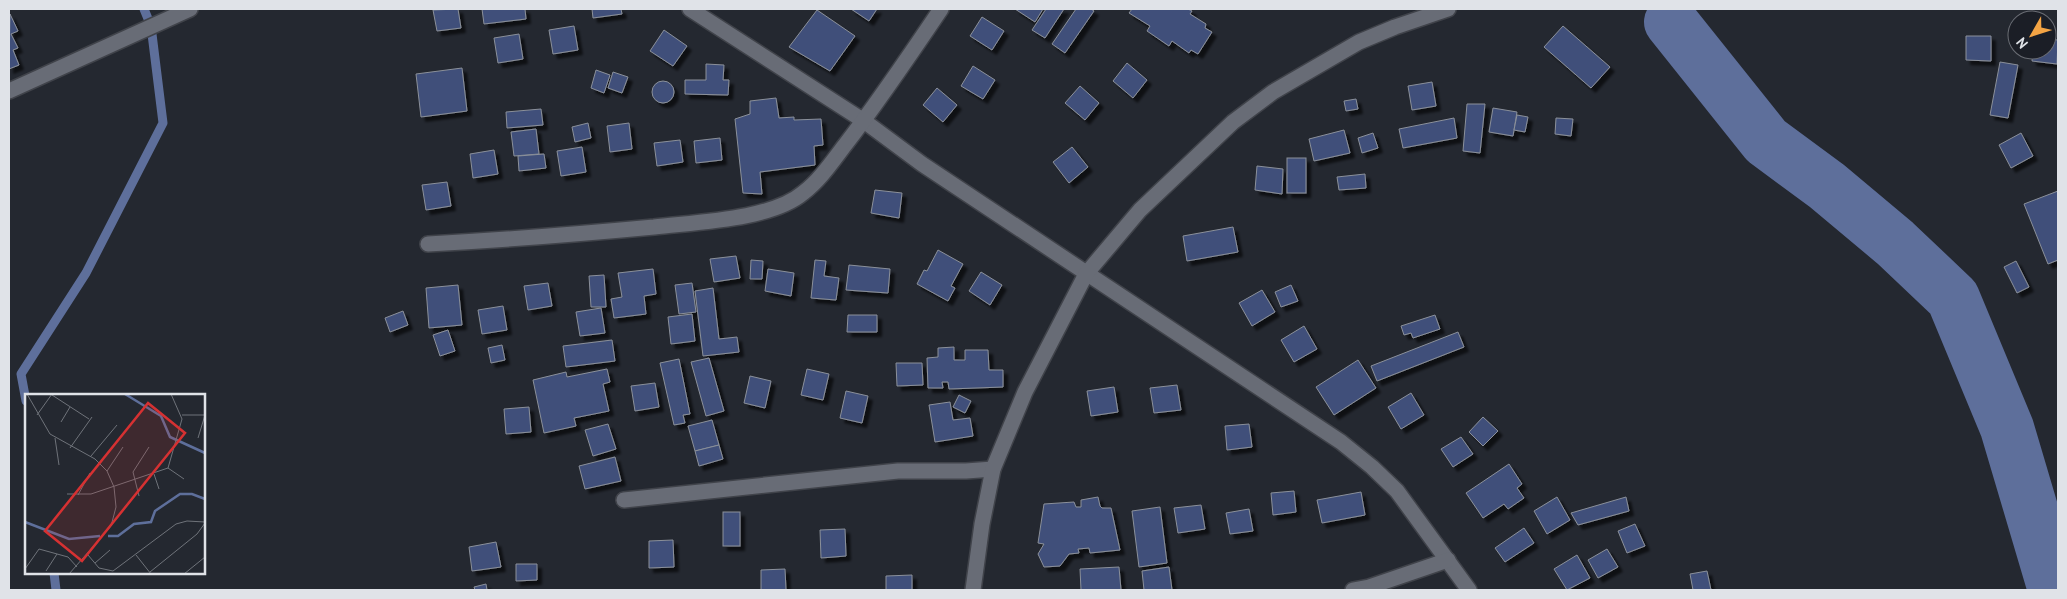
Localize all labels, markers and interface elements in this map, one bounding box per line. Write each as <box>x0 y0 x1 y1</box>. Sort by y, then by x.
north arrow <box>2007 10 2057 60</box>
text: N <box>2012 34 2032 52</box>
inset map <box>25 394 205 574</box>

